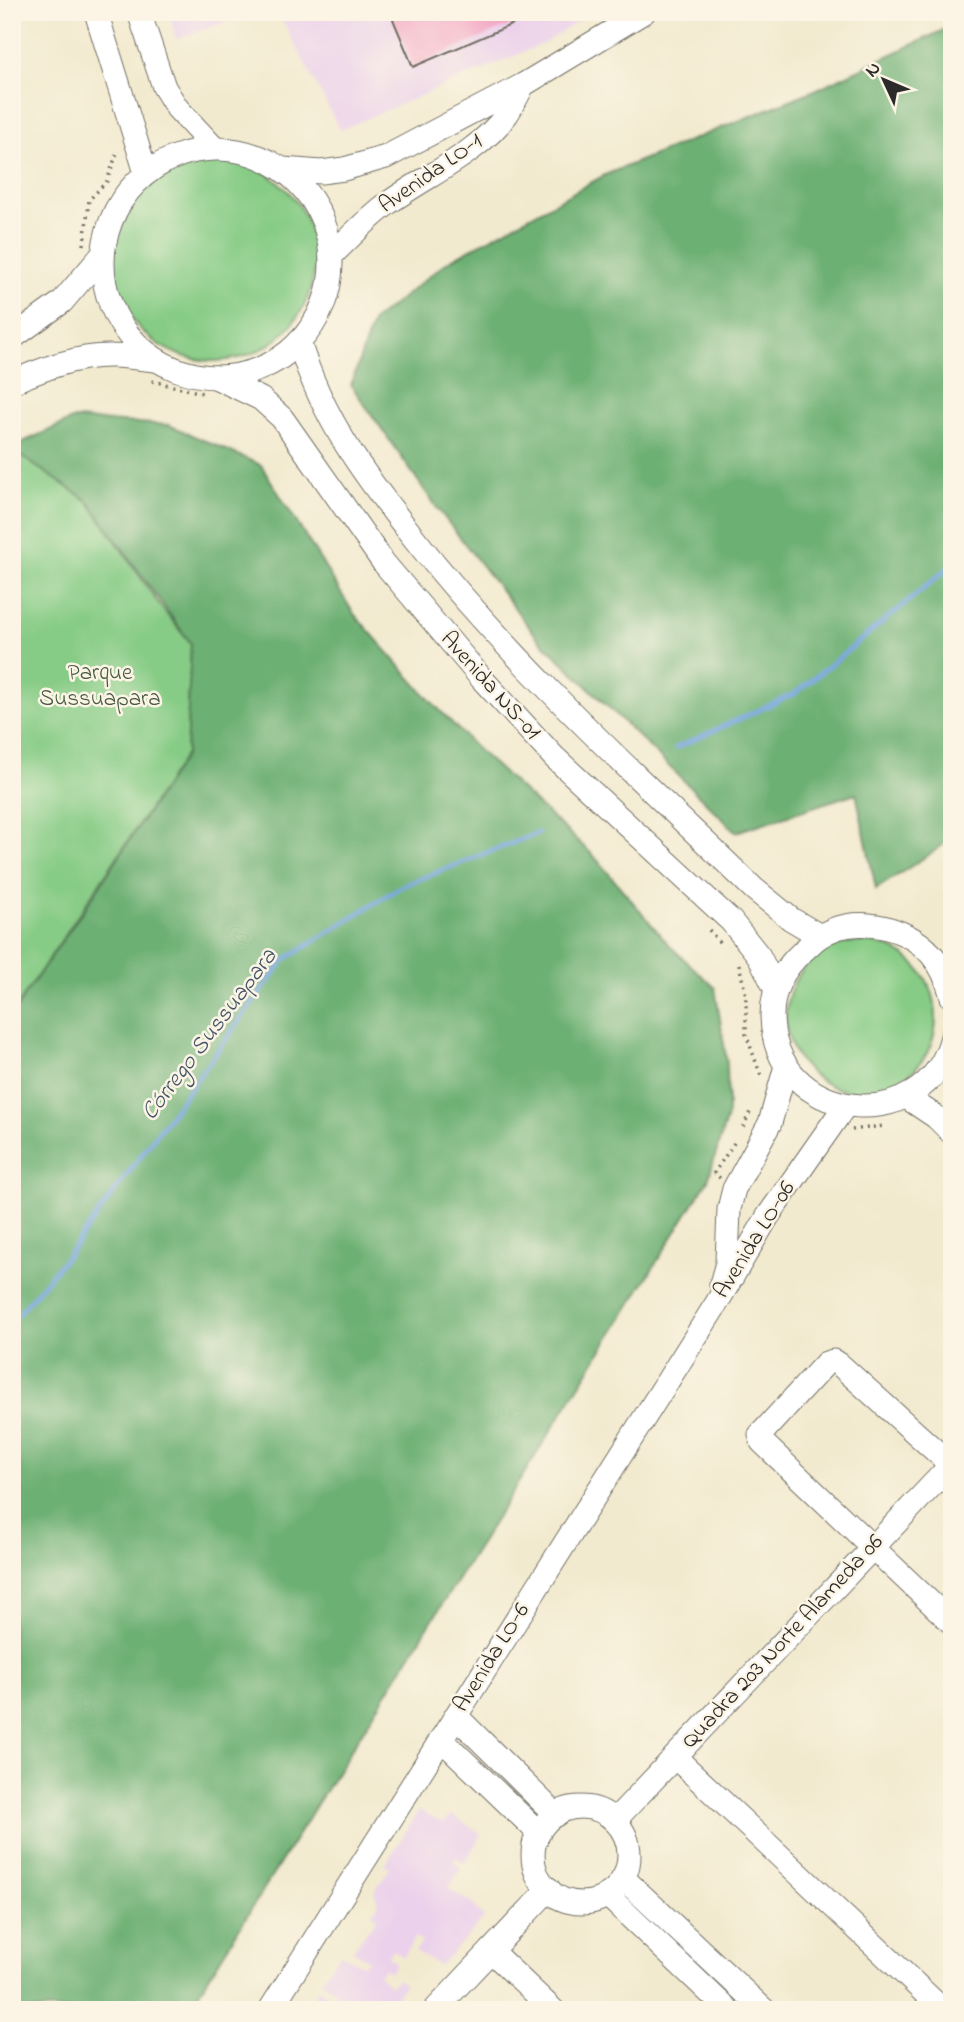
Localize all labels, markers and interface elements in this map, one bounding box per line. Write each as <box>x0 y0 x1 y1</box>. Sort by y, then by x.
north arrow <box>848 46 918 116</box>
text: N <box>859 56 888 84</box>
street label: Avenida LO-1 <box>372 126 490 222</box>
street label: Avenida NS-01 <box>432 624 548 748</box>
park label: Parque Sussuapara <box>39 657 161 716</box>
water label: Córrego Sussuapara <box>134 941 287 1128</box>
street label: Avenida LO-06 <box>706 1175 804 1305</box>
street label: Quadra 203 Norte Alameda 06 <box>674 1527 892 1757</box>
street label: Avenida LO-6 <box>445 1597 539 1719</box>

